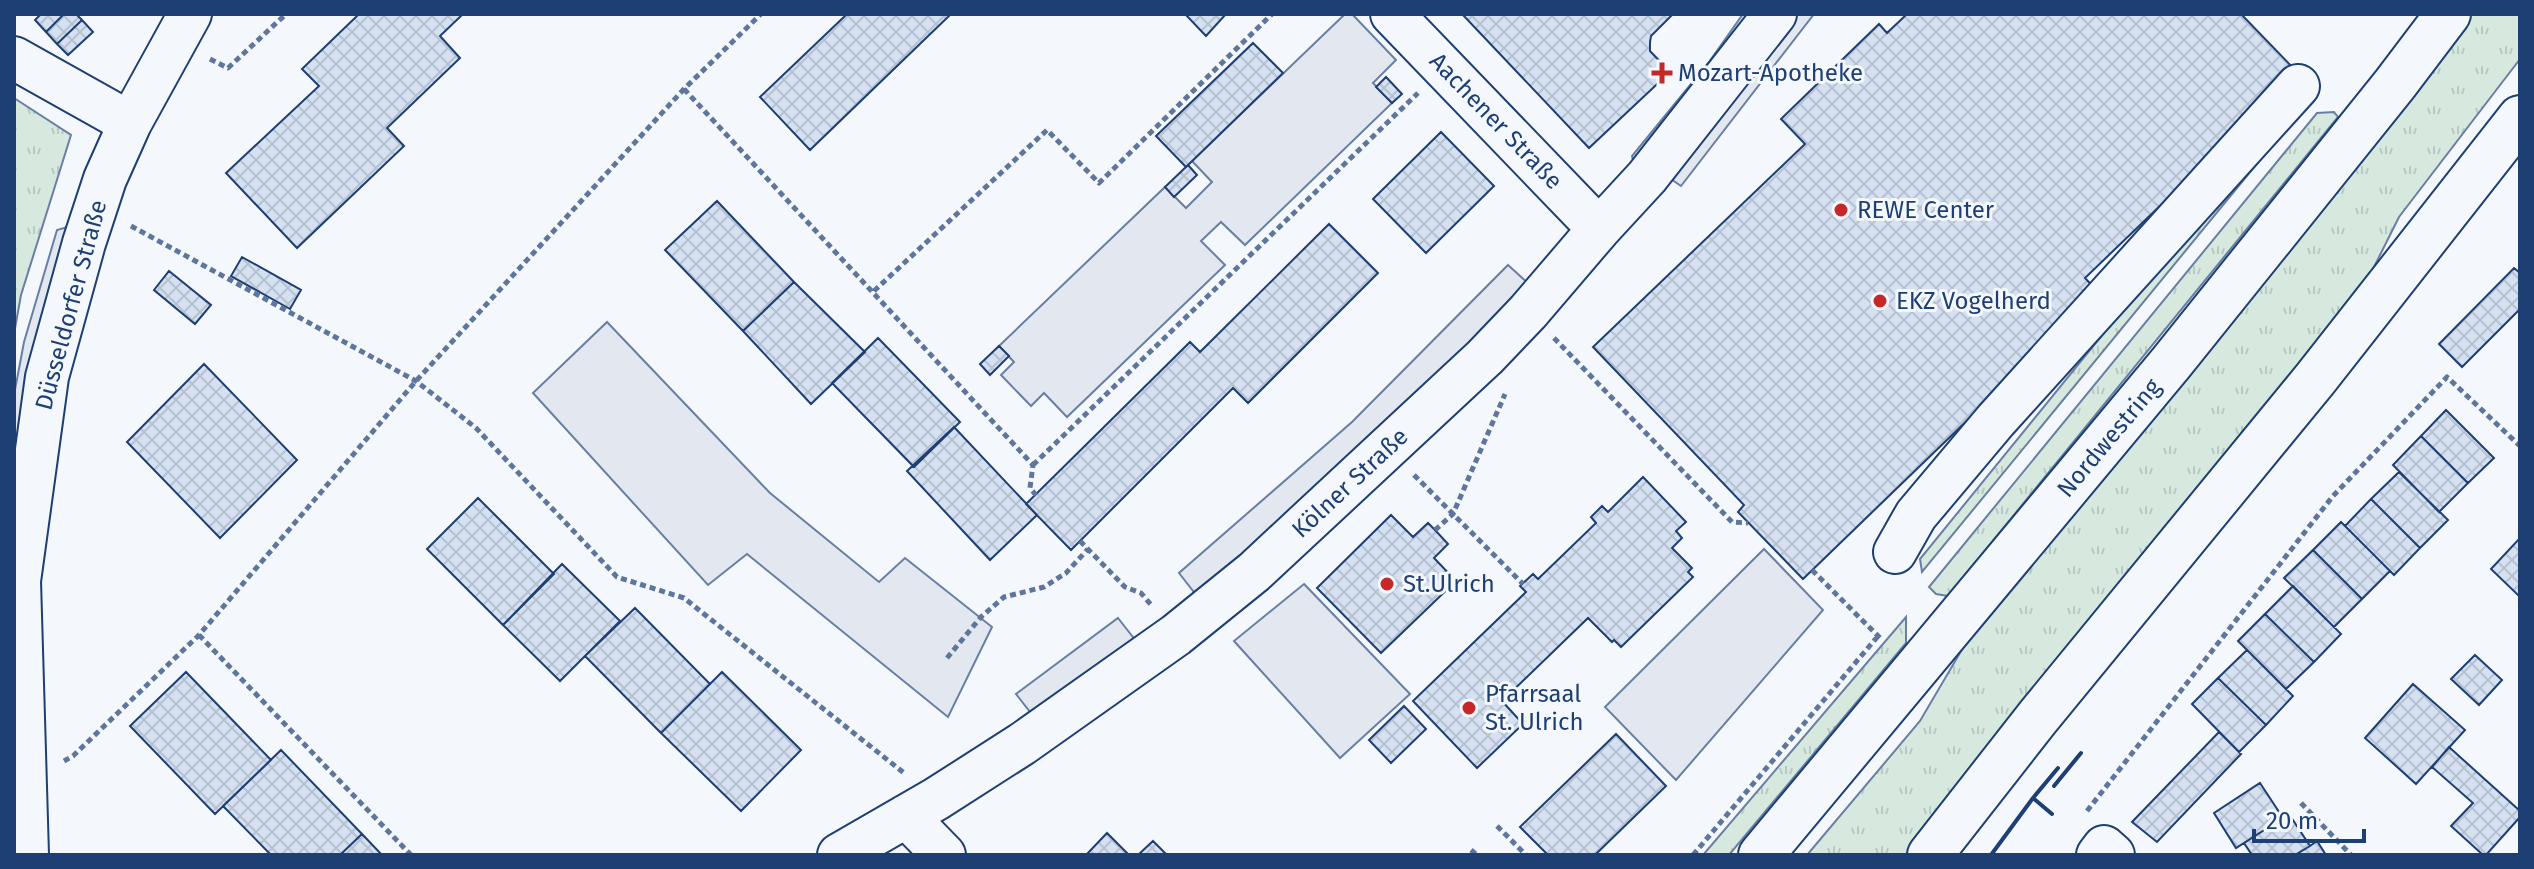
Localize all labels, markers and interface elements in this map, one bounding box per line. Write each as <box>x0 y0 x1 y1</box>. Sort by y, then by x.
street label: Aachener Straße <box>1424 47 1568 195</box>
place label: Mozart-Apotheke <box>1678 59 1863 87</box>
marker: Mozart-Apotheke <box>1653 64 1671 82</box>
place label: REWE Center <box>1857 196 1995 224</box>
street label: Düsseldorfer Straße <box>29 197 113 413</box>
marker: REWE Center <box>1832 201 1850 219</box>
place label: EKZ Vogelherd <box>1896 287 2051 315</box>
marker: EKZ Vogelherd <box>1871 292 1889 310</box>
street label: Nordwestring <box>2051 373 2167 503</box>
street label: Kölner Straße <box>1286 422 1414 544</box>
place label: St.Ulrich <box>1403 570 1495 598</box>
marker: St.Ulrich <box>1378 575 1396 593</box>
place label: Pfarrsaal St. Ulrich <box>1485 680 1583 736</box>
marker: Pfarrsaal St. Ulrich <box>1460 699 1478 717</box>
scale bar <box>2254 793 2364 843</box>
text: 20 m <box>2266 807 2318 835</box>

